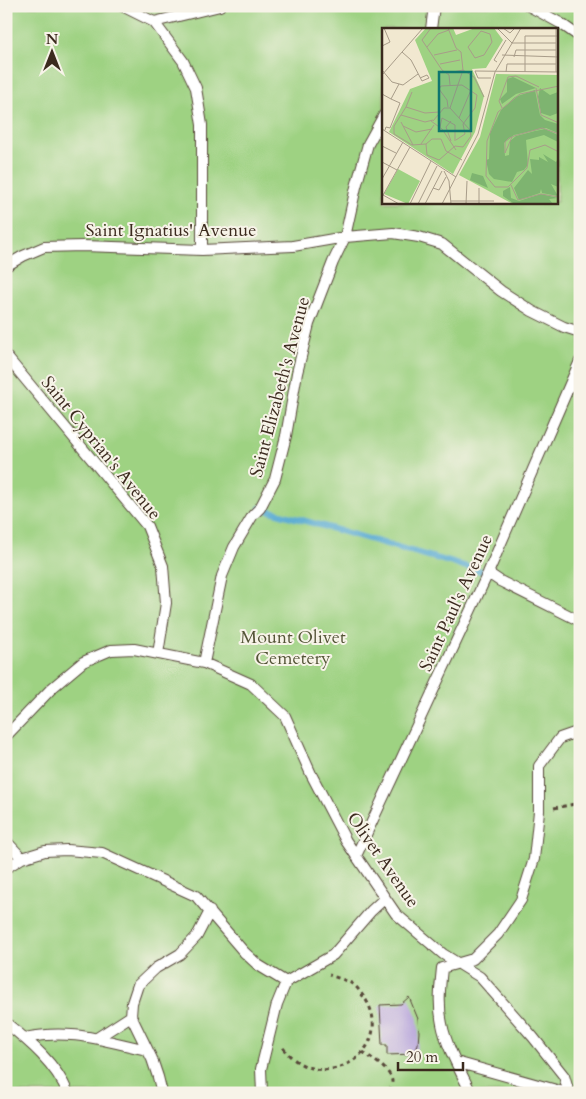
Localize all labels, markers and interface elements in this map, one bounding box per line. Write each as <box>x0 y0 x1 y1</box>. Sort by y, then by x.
north arrow <box>28 28 78 78</box>
inset map <box>382 28 558 204</box>
text: N <box>46 30 58 49</box>
street label: Saint Ignatius' Avenue <box>86 218 256 243</box>
street label: Saint Elizabeth's Avenue <box>244 294 316 480</box>
street label: Saint Cyprian's Avenue <box>35 371 167 525</box>
street label: Saint Paul's Avenue <box>413 530 499 676</box>
park label: Mount Olivet Cemetery <box>240 625 346 671</box>
street label: Olivet Avenue <box>341 807 425 913</box>
scale bar <box>398 1039 464 1071</box>
text: 20 m <box>406 1047 438 1067</box>

